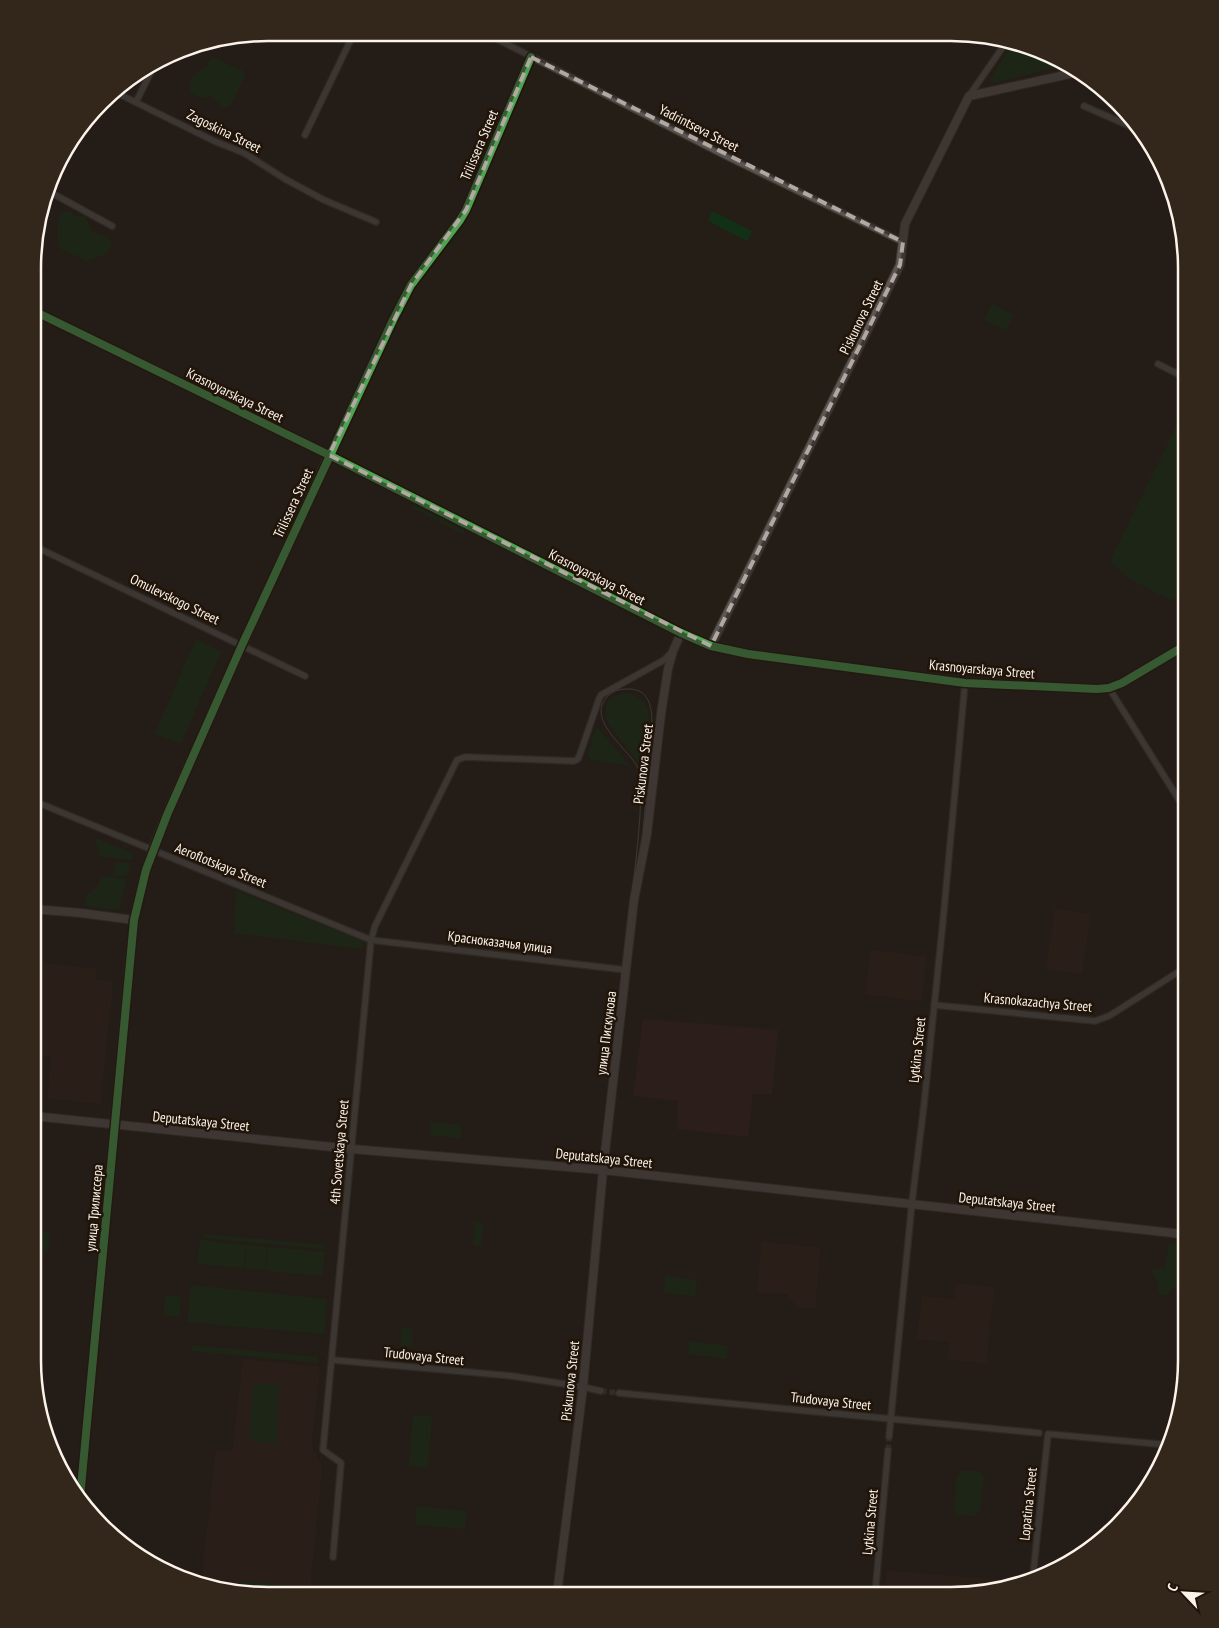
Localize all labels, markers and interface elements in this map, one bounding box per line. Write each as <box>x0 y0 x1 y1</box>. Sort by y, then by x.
street label: Yadrintseva Street <box>656 100 742 156</box>
street label: Zagoskina Street <box>184 105 264 157</box>
street label: Trilissera Street <box>456 107 502 183</box>
street label: Piskunova Street <box>835 277 887 357</box>
street label: Krasnoyarskaya Street <box>183 364 287 426</box>
street label: Trilissera Street <box>269 465 317 541</box>
street label: Krasnoyarskaya Street <box>546 545 648 609</box>
street label: Omulevskogo Street <box>127 570 223 628</box>
street label: Krasnoyarskaya Street <box>928 655 1036 683</box>
street label: Piskunova Street <box>629 723 657 805</box>
street label: Aeroflotskaya Street <box>173 838 270 892</box>
street label: Красноказачья улица <box>447 927 553 957</box>
street label: Krasnokazachya Street <box>983 988 1093 1016</box>
street label: улица Пискунова <box>592 990 620 1076</box>
street label: Lytkina Street <box>905 1016 929 1084</box>
street label: 4th Sovetskaya Street <box>325 1099 353 1205</box>
street label: Deputatskaya Street <box>152 1107 250 1135</box>
street label: Deputatskaya Street <box>555 1144 653 1172</box>
street label: улица Трилиссера <box>81 1164 107 1252</box>
street label: Deputatskaya Street <box>958 1188 1056 1216</box>
street label: Piskunova Street <box>557 1340 583 1422</box>
street label: Trudovaya Street <box>383 1343 465 1369</box>
street label: Trudovaya Street <box>790 1388 872 1414</box>
street label: Lopatina Street <box>1015 1466 1041 1541</box>
street label: Lytkina Street <box>858 1488 882 1556</box>
north arrow <box>1159 1568 1209 1618</box>
text: С <box>1163 1580 1182 1594</box>

